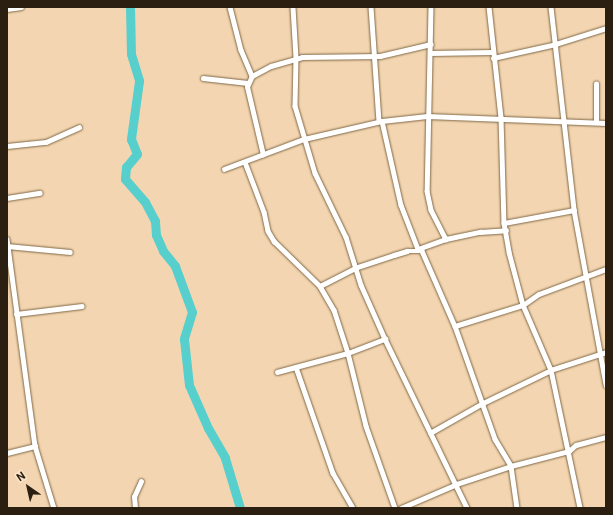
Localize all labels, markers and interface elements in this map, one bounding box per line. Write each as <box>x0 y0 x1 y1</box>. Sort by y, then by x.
north arrow <box>8 467 48 507</box>
text: N <box>14 469 28 484</box>

